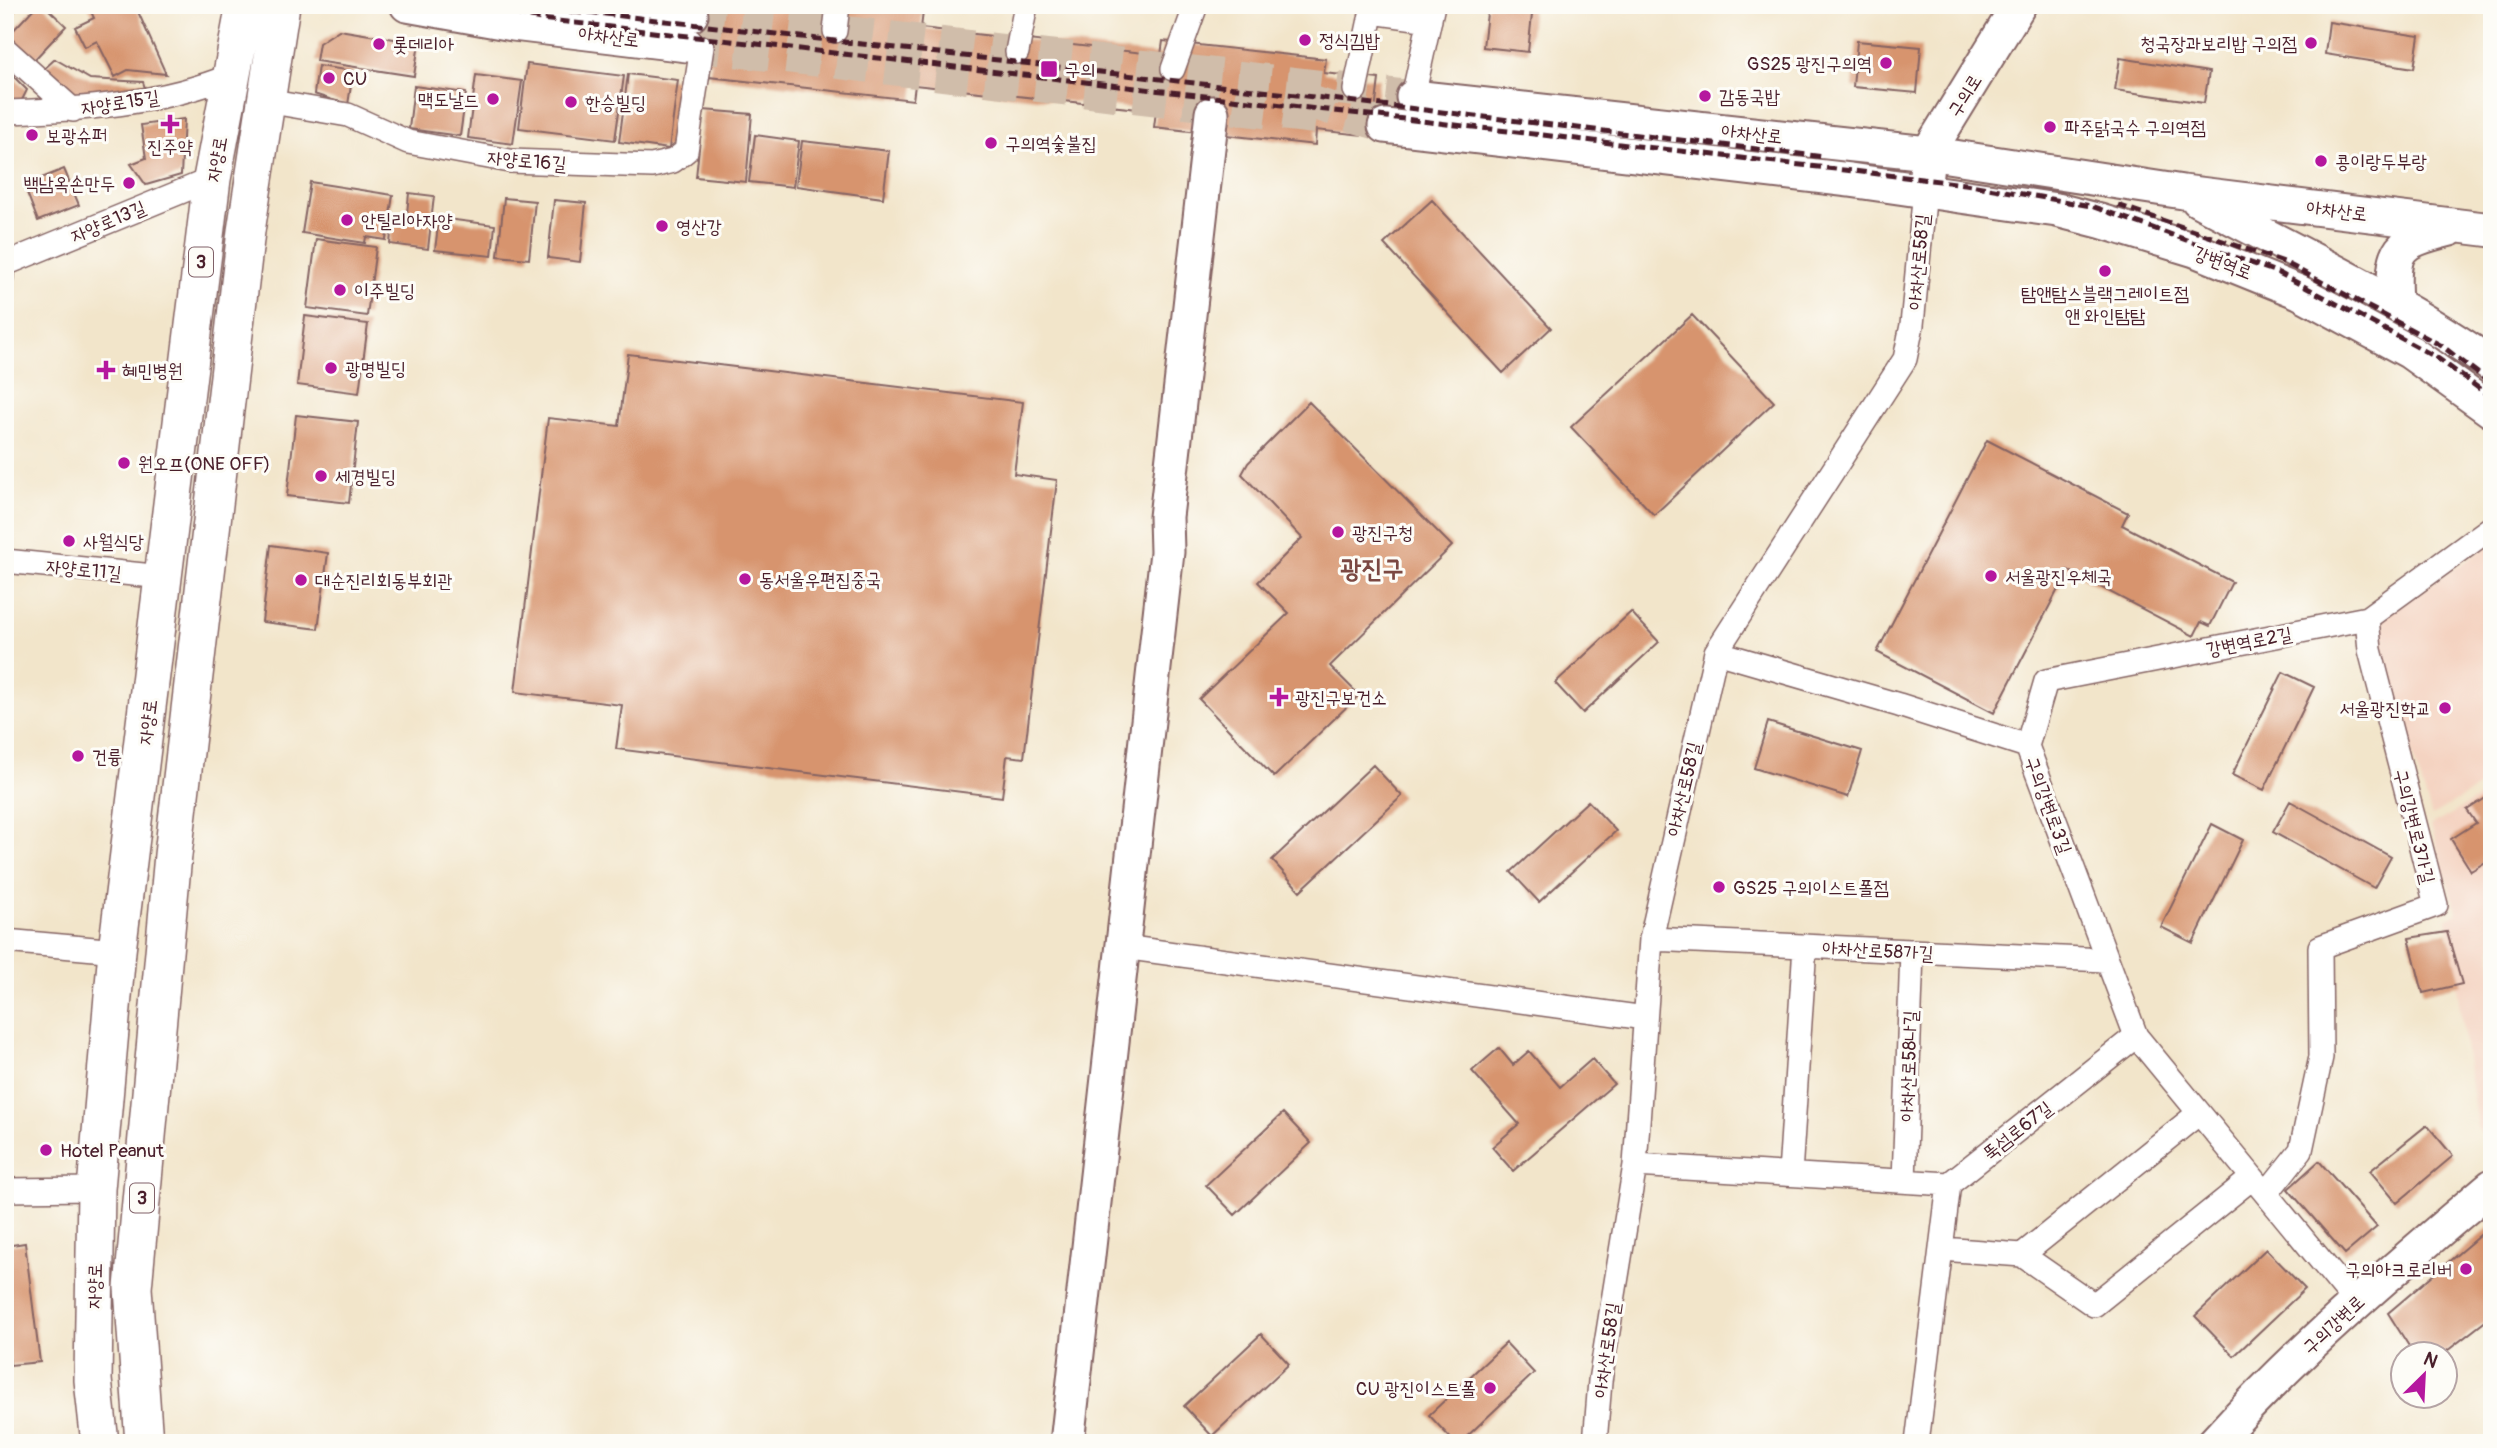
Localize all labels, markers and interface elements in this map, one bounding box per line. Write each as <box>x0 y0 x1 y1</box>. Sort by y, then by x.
street label: 아차산로 <box>577 21 641 53</box>
place label: 정식김밥 <box>1319 29 1381 53</box>
marker: 정식김밥 <box>1297 32 1313 48</box>
place label: 청국장과보리밥 구의점 <box>2140 32 2297 56</box>
place label: 롯데리아 <box>393 33 455 57</box>
marker: 청국장과보리밥 구의점 <box>2303 35 2319 51</box>
marker: 롯데리아 <box>371 36 387 52</box>
place label: GS25 광진구의역 <box>1747 52 1872 76</box>
marker: GS25 광진구의역 <box>1878 55 1894 71</box>
place label: 구의 <box>1065 58 1096 82</box>
marker: 구의 <box>1039 59 1059 79</box>
place label: CU <box>343 67 367 91</box>
marker: CU <box>321 70 337 86</box>
street label: 구의로 <box>1943 70 1987 121</box>
street label: 자양로15길 <box>79 85 161 121</box>
place label: 감동국밥 <box>1719 85 1781 109</box>
place label: 맥도날드 <box>418 88 479 112</box>
marker: 감동국밥 <box>1697 88 1713 104</box>
marker: 맥도날드 <box>485 91 501 107</box>
place label: 한승빌딩 <box>585 91 646 115</box>
marker: 한승빌딩 <box>563 94 579 110</box>
marker: 진주약 <box>162 116 178 132</box>
place label: 파주닭국수 구의역점 <box>2064 116 2206 140</box>
street label: 아차산로 <box>1720 119 1784 149</box>
marker: 파주닭국수 구의역점 <box>2042 119 2058 135</box>
place label: 보광슈퍼 <box>46 124 107 148</box>
marker: 보광슈퍼 <box>24 127 40 143</box>
place label: 구의역숯불집 <box>1005 132 1097 156</box>
place label: 진주약 <box>147 135 193 159</box>
street label: 자양로 <box>201 135 233 184</box>
marker: 구의역숯불집 <box>983 135 999 151</box>
street label: 자양로16길 <box>486 146 568 176</box>
place label: 콩이랑두부랑 <box>2335 150 2427 174</box>
marker: 콩이랑두부랑 <box>2313 153 2329 169</box>
place label: 백남옥손만두 <box>23 172 115 196</box>
marker: 백남옥손만두 <box>121 175 137 191</box>
street label: 자양로13길 <box>67 195 150 248</box>
street label: 아차산로 <box>2305 195 2369 227</box>
place label: 안틸리아자양 <box>361 209 453 233</box>
marker: 안틸리아자양 <box>339 212 355 228</box>
street label: 아차산로58길 <box>1903 213 1935 311</box>
place label: 영산강 <box>676 215 722 239</box>
marker: 영산강 <box>654 218 670 234</box>
street label: 강변역로 <box>2190 241 2255 285</box>
road number: 3 <box>189 248 213 276</box>
marker: 탐앤탐스블랙그레이트점 앤 와인탐탐 <box>2097 263 2113 279</box>
place label: 이주빌딩 <box>354 279 415 303</box>
marker: 이주빌딩 <box>332 282 348 298</box>
place label: 탐앤탐스블랙그레이트점 앤 와인탐탐 <box>2021 282 2189 328</box>
place label: 광명빌딩 <box>345 357 406 381</box>
place label: 혜민병원 <box>122 359 183 383</box>
marker: 혜민병원 <box>96 360 116 380</box>
marker: 광명빌딩 <box>323 360 339 376</box>
place label: 원오프(ONE OFF) <box>138 452 270 476</box>
marker: 원오프(ONE OFF) <box>116 455 132 471</box>
place label: 세경빌딩 <box>335 465 396 489</box>
marker: 세경빌딩 <box>313 468 329 484</box>
place label: 광진구청 <box>1352 521 1413 545</box>
marker: 광진구청 <box>1330 524 1346 540</box>
place label: 사월식당 <box>83 530 144 554</box>
marker: 사월식당 <box>61 533 77 549</box>
district label: 광진구 <box>1341 553 1403 585</box>
street label: 자양로11길 <box>45 554 123 586</box>
place label: 서울광진우체국 <box>2005 565 2112 589</box>
place label: 동서울우편집중국 <box>759 568 881 592</box>
marker: 서울광진우체국 <box>1983 568 1999 584</box>
place label: 대순진리회동부회관 <box>315 569 453 593</box>
marker: 동서울우편집중국 <box>737 571 753 587</box>
marker: 대순진리회동부회관 <box>293 572 309 588</box>
street label: 강변역로2길 <box>2204 622 2294 662</box>
place label: 광진구보건소 <box>1295 686 1387 710</box>
marker: 광진구보건소 <box>1269 687 1289 707</box>
place label: 서울광진학교 <box>2339 697 2431 721</box>
street label: 자양로 <box>133 698 163 746</box>
marker: 서울광진학교 <box>2437 700 2453 716</box>
street label: 아차산로58길 <box>1661 740 1707 839</box>
place label: 건륭 <box>92 745 123 769</box>
marker: 건륭 <box>70 748 86 764</box>
street label: 구의강변로3길 <box>2019 753 2077 858</box>
street label: 구의강변로3가길 <box>2388 766 2440 886</box>
place label: GS25 구의이스트폴점 <box>1733 876 1889 900</box>
marker: GS25 구의이스트폴점 <box>1711 879 1727 895</box>
street label: 아차산로58가길 <box>1822 936 1934 966</box>
street label: 아차산로58나길 <box>1895 1010 1923 1122</box>
street label: 뚝섬로67길 <box>1978 1096 2057 1166</box>
place label: Hotel Peanut <box>60 1139 164 1163</box>
marker: Hotel Peanut <box>38 1142 54 1158</box>
road number: 3 <box>130 1184 154 1212</box>
place label: 구의아크로리버 <box>2345 1258 2452 1282</box>
marker: 구의아크로리버 <box>2458 1261 2474 1277</box>
street label: 자양로 <box>83 1263 107 1309</box>
street label: 구의강변로 <box>2298 1290 2370 1360</box>
street label: 아차산로58길 <box>1588 1301 1626 1400</box>
north arrow <box>2388 1340 2458 1410</box>
text: N <box>2420 1347 2441 1374</box>
place label: CU 광진이스트폴 <box>1356 1377 1476 1401</box>
marker: CU 광진이스트폴 <box>1482 1380 1498 1396</box>

